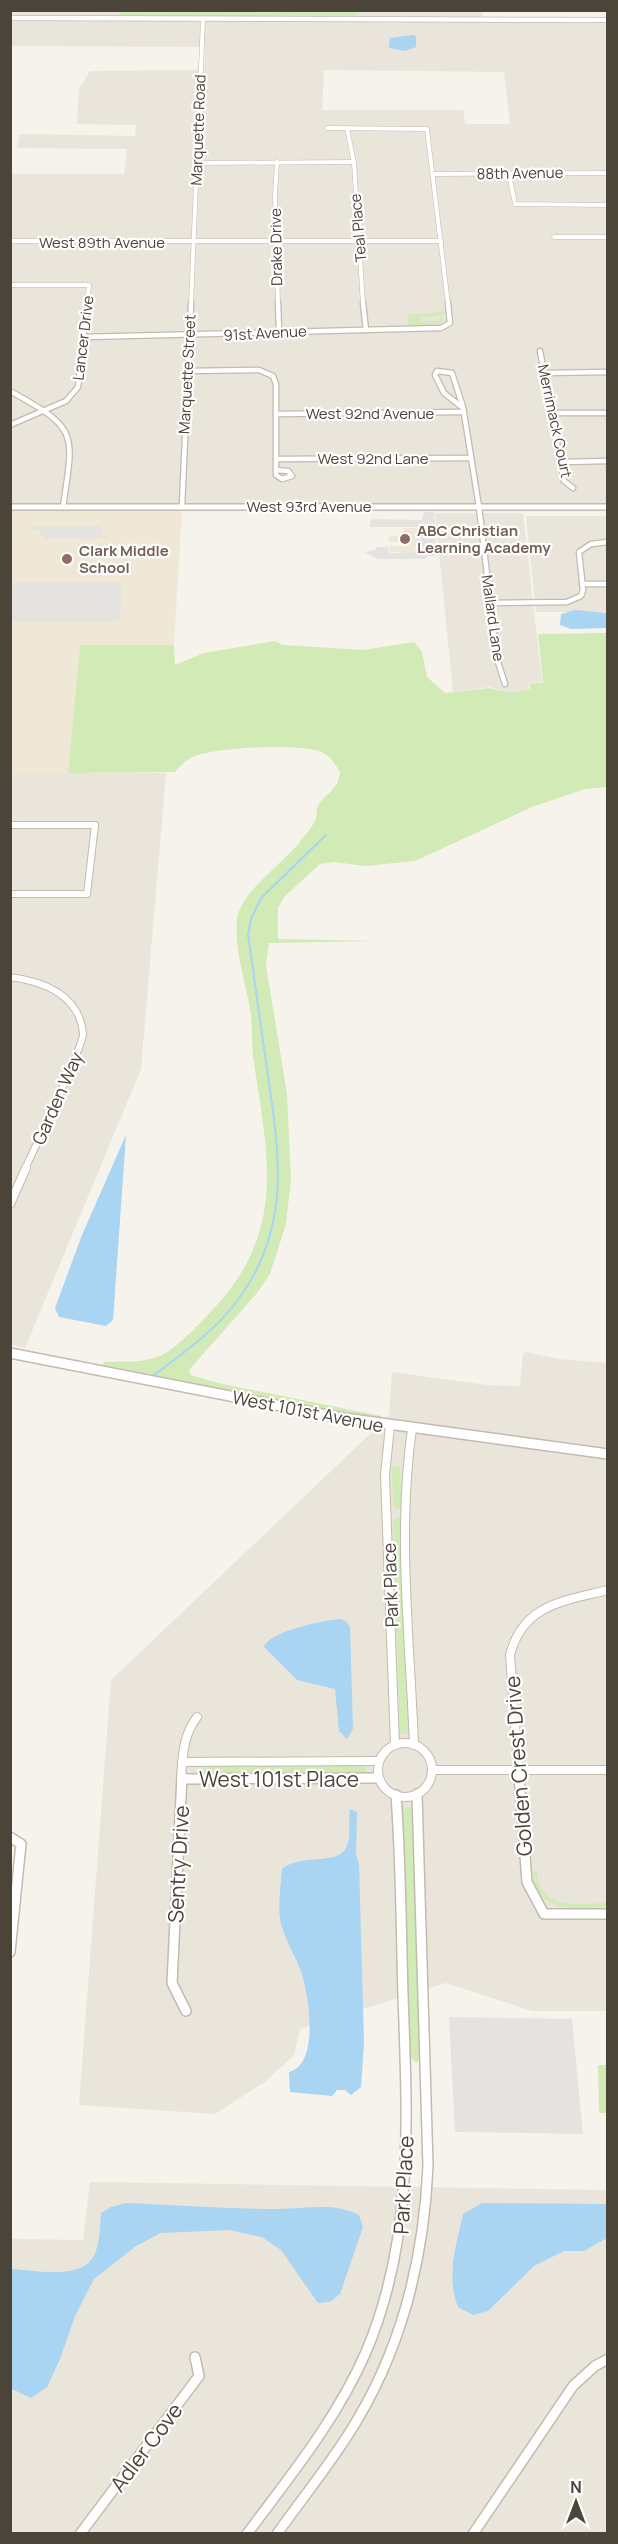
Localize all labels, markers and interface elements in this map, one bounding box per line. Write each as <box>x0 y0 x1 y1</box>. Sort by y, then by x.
street label: Marquette Road <box>186 74 210 186</box>
street label: 88th Avenue <box>476 162 564 184</box>
street label: Teal Place <box>345 193 371 263</box>
street label: Drake Drive <box>265 208 287 286</box>
street label: West 89th Avenue <box>39 232 165 253</box>
street label: Lancer Drive <box>67 294 99 382</box>
street label: Marquette Street <box>173 314 201 434</box>
street label: 91st Avenue <box>223 320 307 346</box>
street label: Merrimack Court <box>533 362 577 480</box>
street label: West 92nd Avenue <box>306 403 435 424</box>
street label: West 92nd Lane <box>317 448 429 469</box>
street label: West 93rd Avenue <box>247 496 372 517</box>
place label: ABC Christian Learning Academy <box>417 520 551 558</box>
marker: ABC Christian Learning Academy <box>398 532 412 546</box>
place label: Clark Middle School <box>79 540 169 578</box>
marker: Clark Middle School <box>60 552 74 566</box>
street label: Mallard Lane <box>477 573 509 663</box>
street label: Garden Way <box>26 1047 88 1148</box>
street label: West 101st Avenue <box>230 1385 386 1437</box>
street label: Park Place <box>377 1542 403 1628</box>
street label: Golden Crest Drive <box>498 1675 538 1857</box>
street label: West 101st Place <box>199 1765 359 1793</box>
street label: Sentry Drive <box>161 1805 195 1923</box>
street label: Park Place <box>386 2135 420 2235</box>
street label: Adler Cove <box>103 2397 189 2497</box>
north arrow <box>546 2472 606 2532</box>
text: N <box>570 2476 582 2498</box>

